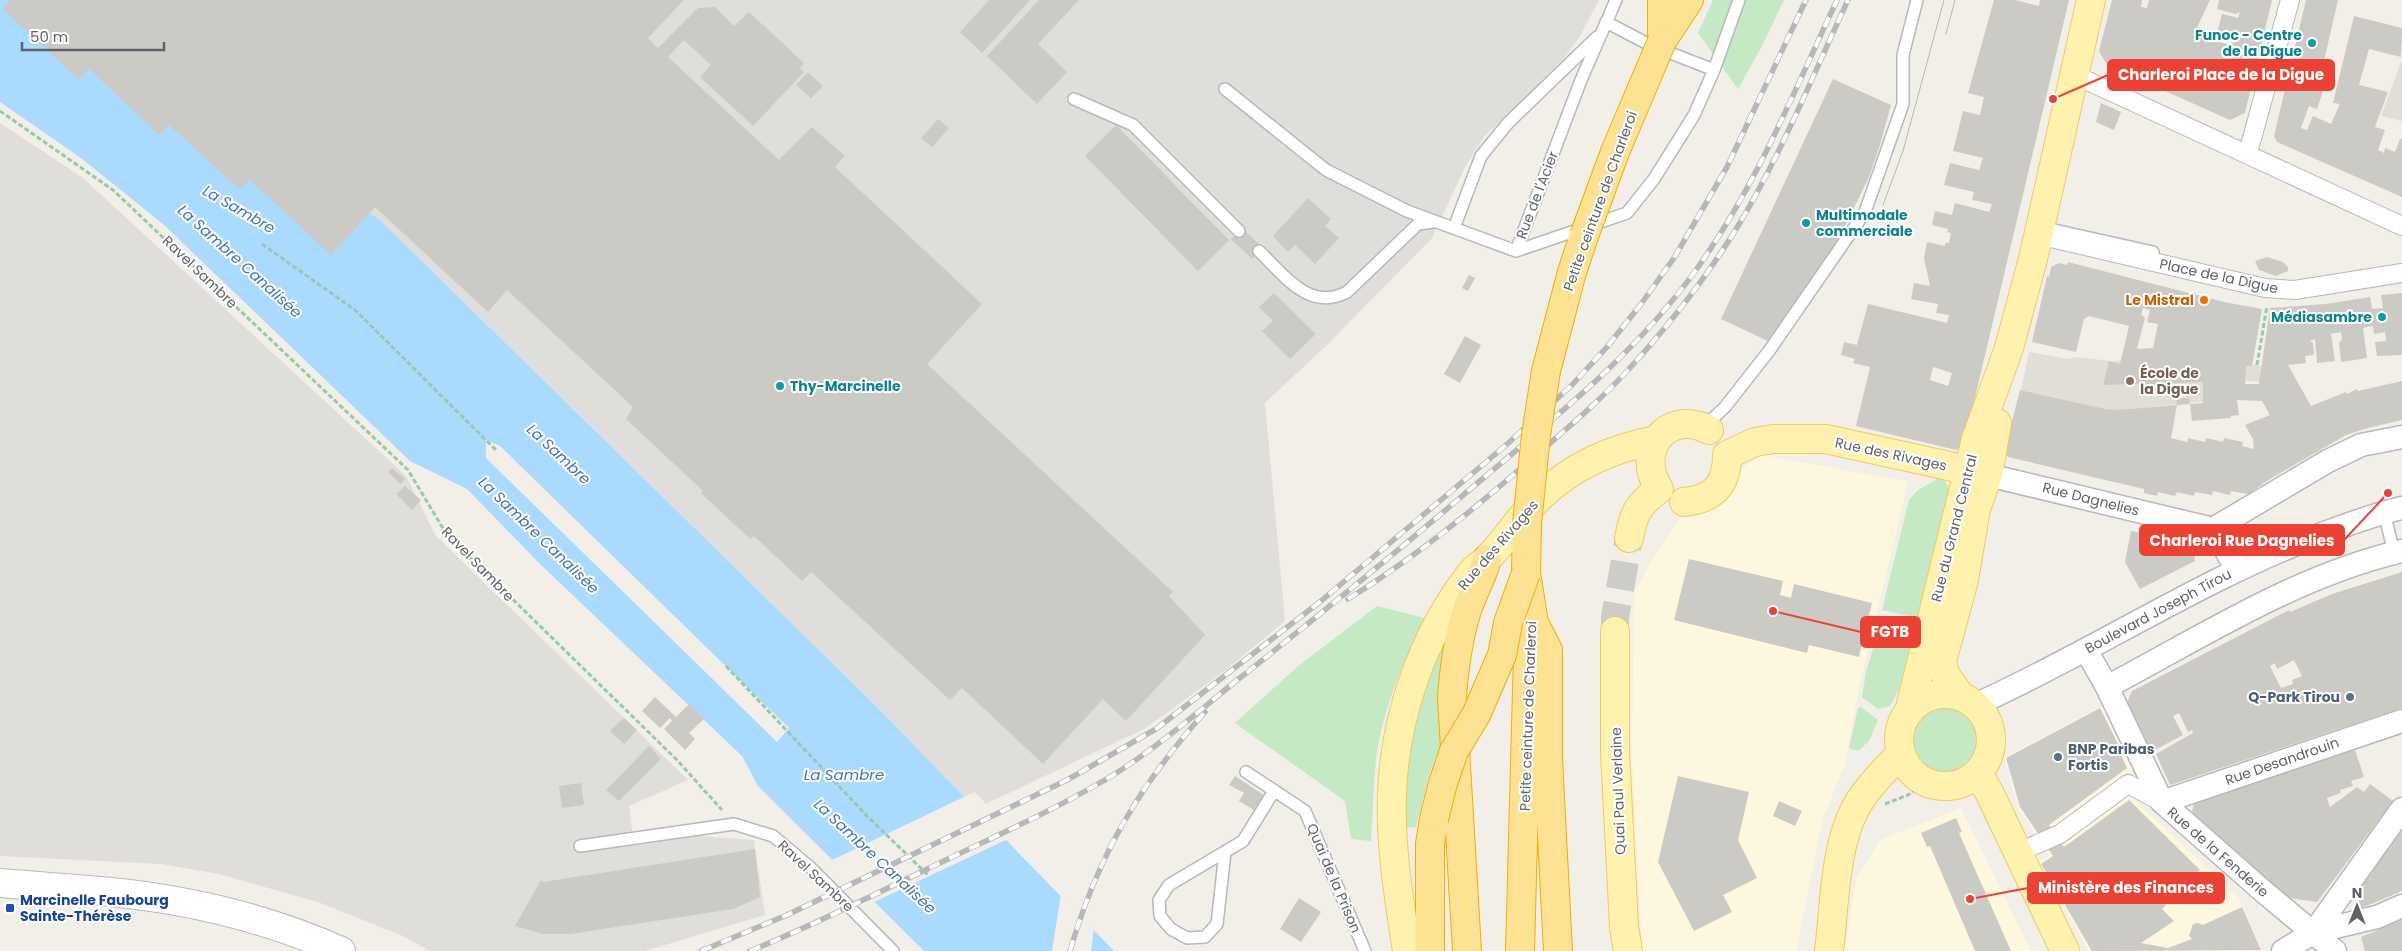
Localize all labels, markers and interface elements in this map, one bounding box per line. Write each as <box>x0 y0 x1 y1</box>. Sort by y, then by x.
scale bar <box>22 20 165 52</box>
place label: Funoc - Centre de la Digue <box>2195 25 2302 61</box>
text: 50 m <box>30 26 68 47</box>
marker: Funoc - Centre de la Digue <box>2306 37 2318 49</box>
callout: Charleroi Place de la Digue <box>2108 60 2334 90</box>
text: Charleroi Place de la Digue <box>2118 64 2324 85</box>
street label: Petite ceinture de Charleroi <box>1558 108 1642 294</box>
street label: Rue de l'Acier <box>1511 148 1563 242</box>
water label: La Sambre <box>199 180 279 238</box>
water label: La Sambre Canalisée <box>173 200 307 322</box>
place label: Multimodale commerciale <box>1816 205 1913 241</box>
marker: Multimodale commerciale <box>1800 217 1812 229</box>
street label: Ravel Sambre <box>158 231 242 313</box>
street label: Place de la Digue <box>2158 254 2281 298</box>
place label: Le Mistral <box>2126 290 2194 310</box>
marker: Le Mistral <box>2198 294 2210 306</box>
place label: Médiasambre <box>2271 307 2372 327</box>
marker: Médiasambre <box>2376 311 2388 323</box>
place label: École de la Digue <box>2140 363 2199 399</box>
marker: École de la Digue <box>2124 375 2136 387</box>
place label: Thy-Marcinelle <box>790 376 901 396</box>
marker: Thy-Marcinelle <box>774 380 786 392</box>
water label: La Sambre <box>522 419 596 489</box>
street label: Rue des Rivages <box>1833 432 1949 476</box>
street label: Rue du Grand Central <box>1926 452 1982 604</box>
water label: La Sambre Canalisée <box>474 472 604 598</box>
street label: Rue Dagnelies <box>2040 477 2142 521</box>
street label: Rue des Rivages <box>1453 495 1543 595</box>
street label: Ravel Sambre <box>437 522 519 606</box>
callout: Charleroi Rue Dagnelies <box>2140 525 2344 555</box>
text: Charleroi Rue Dagnelies <box>2150 530 2334 551</box>
street label: Boulevard Joseph Tirou <box>2081 564 2235 658</box>
callout: FGTB <box>1861 617 1920 647</box>
street label: Petite ceinture de Charleroi <box>1515 621 1541 811</box>
text: FGTB <box>1871 621 1909 642</box>
place label: Q-Park Tirou <box>2248 687 2340 707</box>
marker: Q-Park Tirou <box>2344 691 2356 703</box>
street label: Quai Paul Verlaine <box>1606 727 1630 855</box>
street label: Rue Desandrouin <box>2222 732 2342 790</box>
place label: BNP Paribas Fortis <box>2068 739 2155 775</box>
marker: BNP Paribas Fortis <box>2052 751 2064 763</box>
water label: La Sambre <box>804 764 884 785</box>
water label: La Sambre Canalisée <box>809 794 941 918</box>
street label: Rue de la Fenderie <box>2163 802 2273 902</box>
street label: Quai de la Prison <box>1302 820 1366 936</box>
street label: Ravel Sambre <box>774 836 859 917</box>
callout: Ministère des Finances <box>2028 873 2224 903</box>
text: Ministère des Finances <box>2038 877 2214 898</box>
north arrow <box>2332 881 2382 931</box>
text: N <box>2352 883 2362 903</box>
place label: Marcinelle Faubourg Sainte-Thérèse <box>20 890 169 926</box>
marker: Marcinelle Faubourg Sainte-Thérèse <box>4 902 16 914</box>

